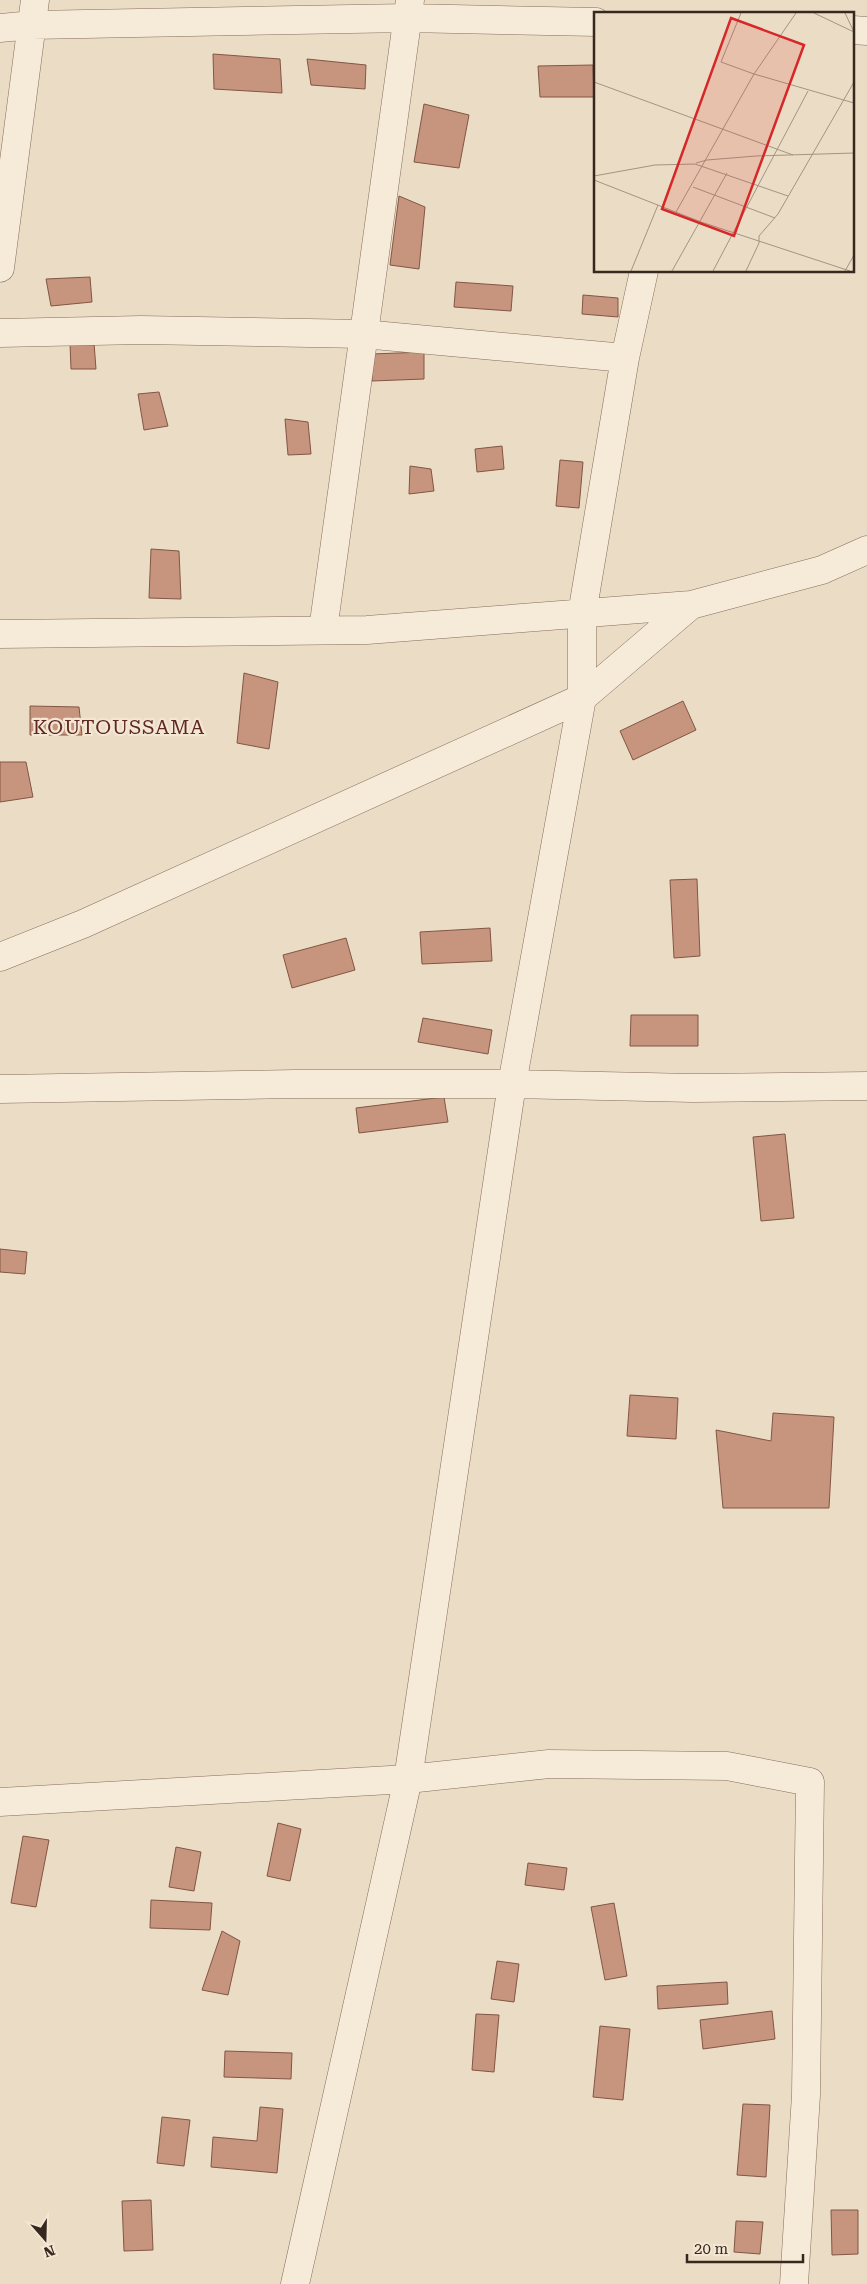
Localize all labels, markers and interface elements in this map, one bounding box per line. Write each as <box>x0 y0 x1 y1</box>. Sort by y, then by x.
inset map <box>594 12 854 272</box>
district label: KOUTOUSSAMA <box>33 715 205 739</box>
north arrow <box>20 2214 70 2264</box>
scale bar <box>687 2232 803 2264</box>
text: 20 m <box>694 2240 729 2258</box>
text: N <box>41 2242 57 2261</box>

